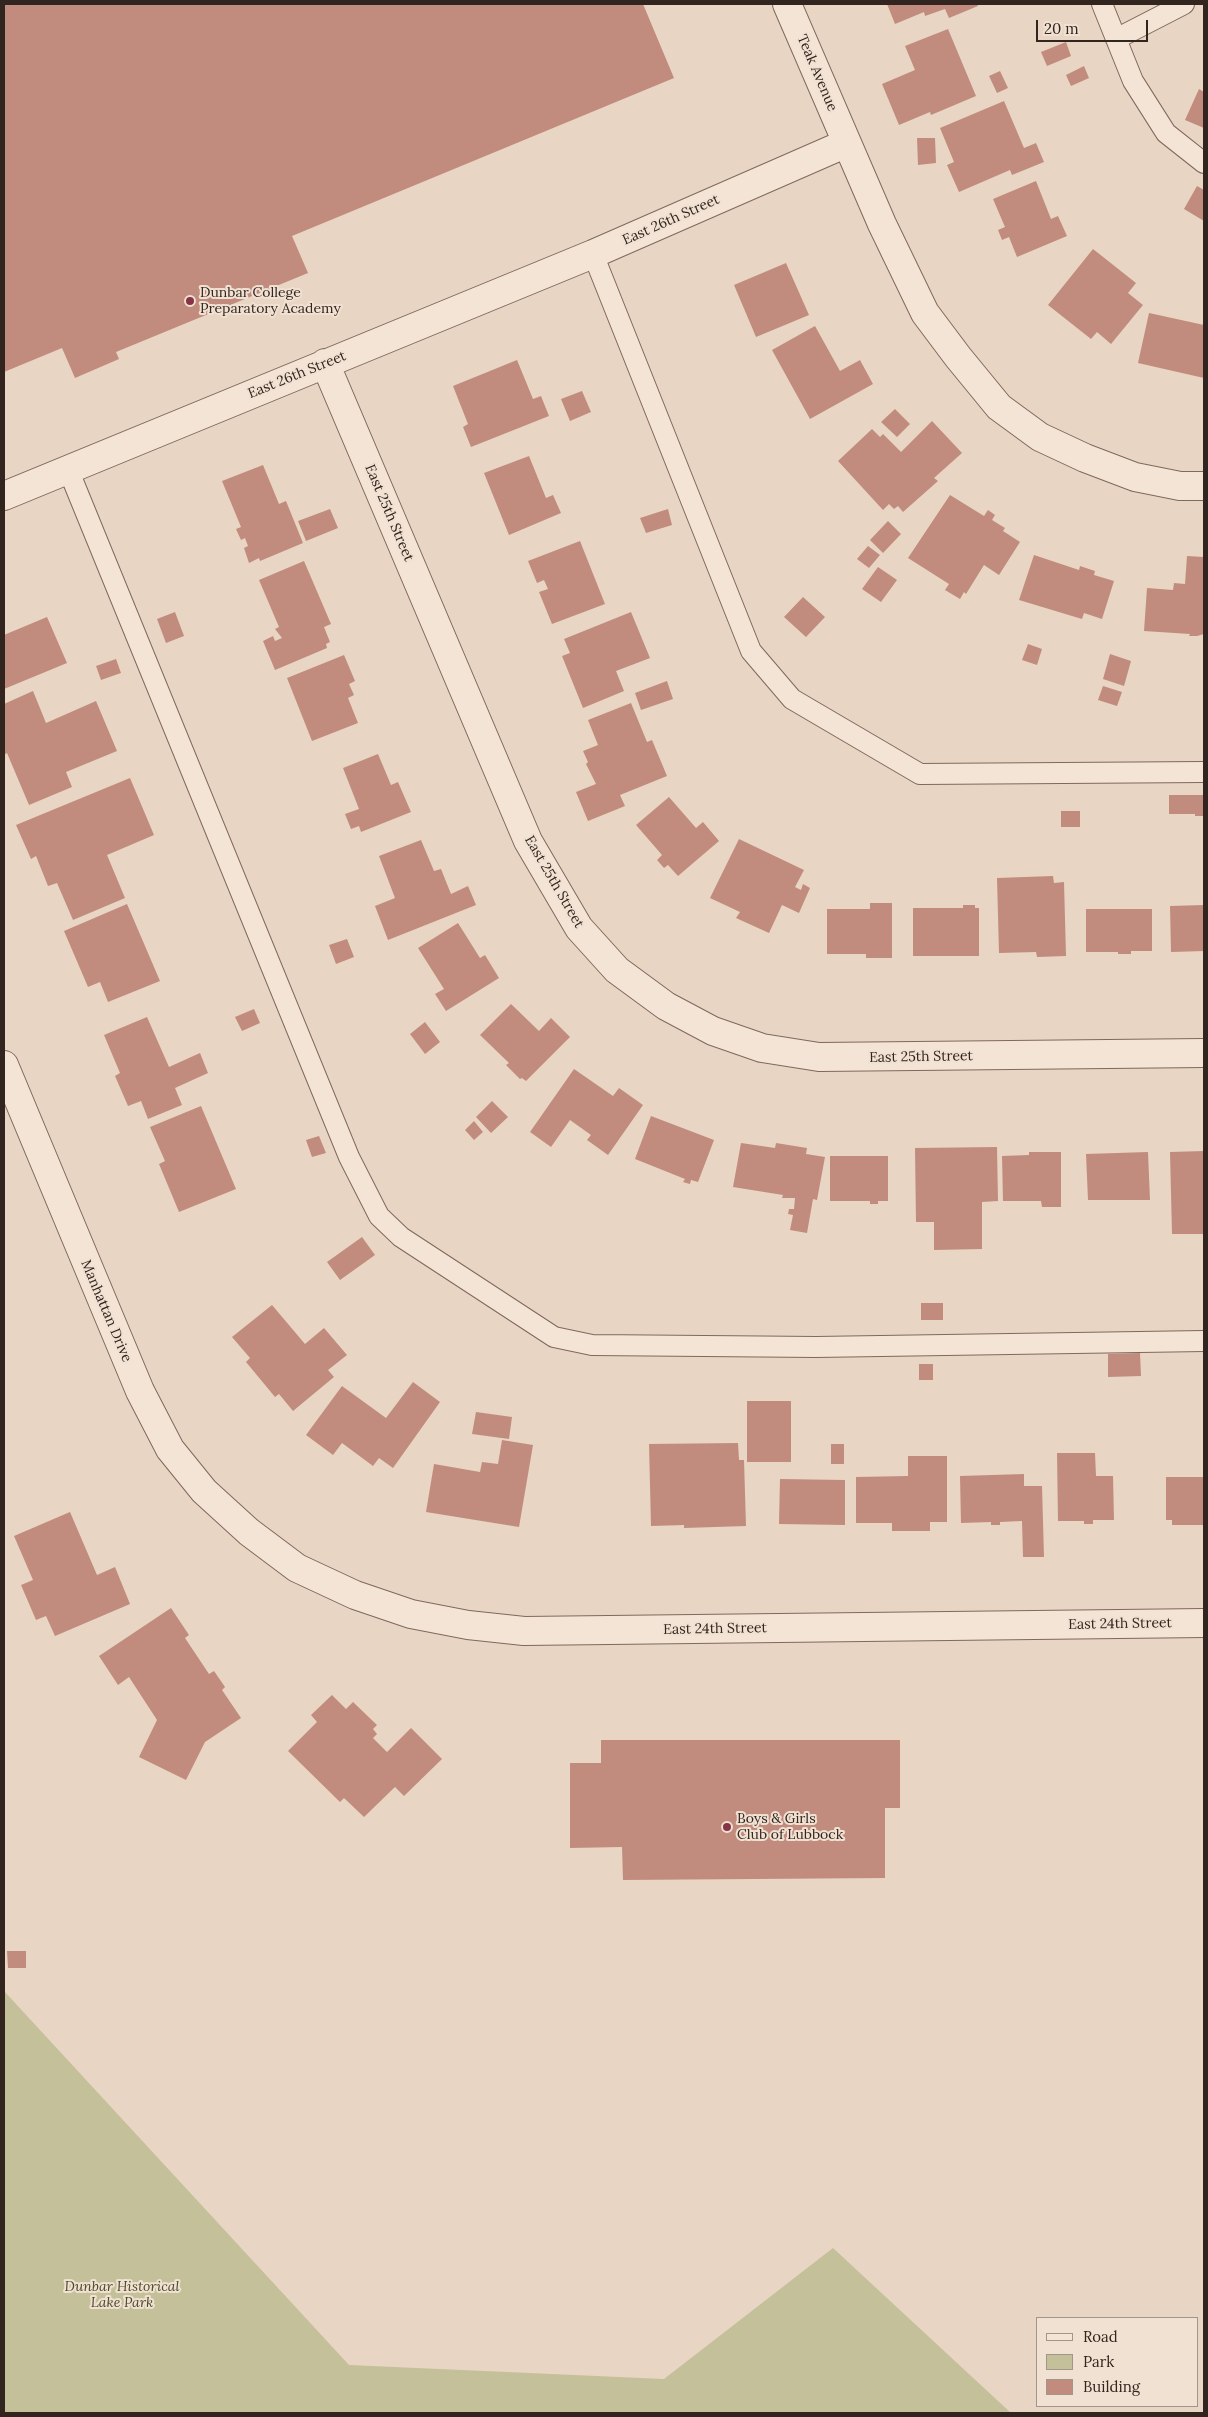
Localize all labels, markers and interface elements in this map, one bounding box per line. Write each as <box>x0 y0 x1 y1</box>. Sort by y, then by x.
scale bar <box>1038 10 1150 42</box>
text: 20 m <box>1044 19 1079 38</box>
street label: Teak Avenue <box>793 32 841 114</box>
street label: East 26th Street <box>620 191 722 249</box>
place label: Dunbar College Preparatory Academy <box>200 285 341 318</box>
marker: Dunbar College Preparatory Academy <box>184 295 196 307</box>
street label: East 26th Street <box>246 348 348 402</box>
street label: East 25th Street <box>361 462 417 564</box>
street label: East 25th Street <box>521 833 587 931</box>
street label: East 25th Street <box>869 1048 973 1066</box>
street label: Manhattan Drive <box>77 1257 135 1365</box>
street label: East 24th Street <box>1068 1615 1172 1633</box>
street label: East 24th Street <box>663 1620 767 1638</box>
place label: Boys & Girls Club of Lubbock <box>737 1811 843 1844</box>
marker: Boys & Girls Club of Lubbock <box>721 1821 733 1833</box>
park label: Dunbar Historical Lake Park <box>65 2279 179 2312</box>
legend <box>1036 2317 1198 2407</box>
text: Road <box>1083 2327 1118 2346</box>
text: Park <box>1083 2352 1114 2371</box>
text: Building <box>1083 2377 1140 2396</box>

